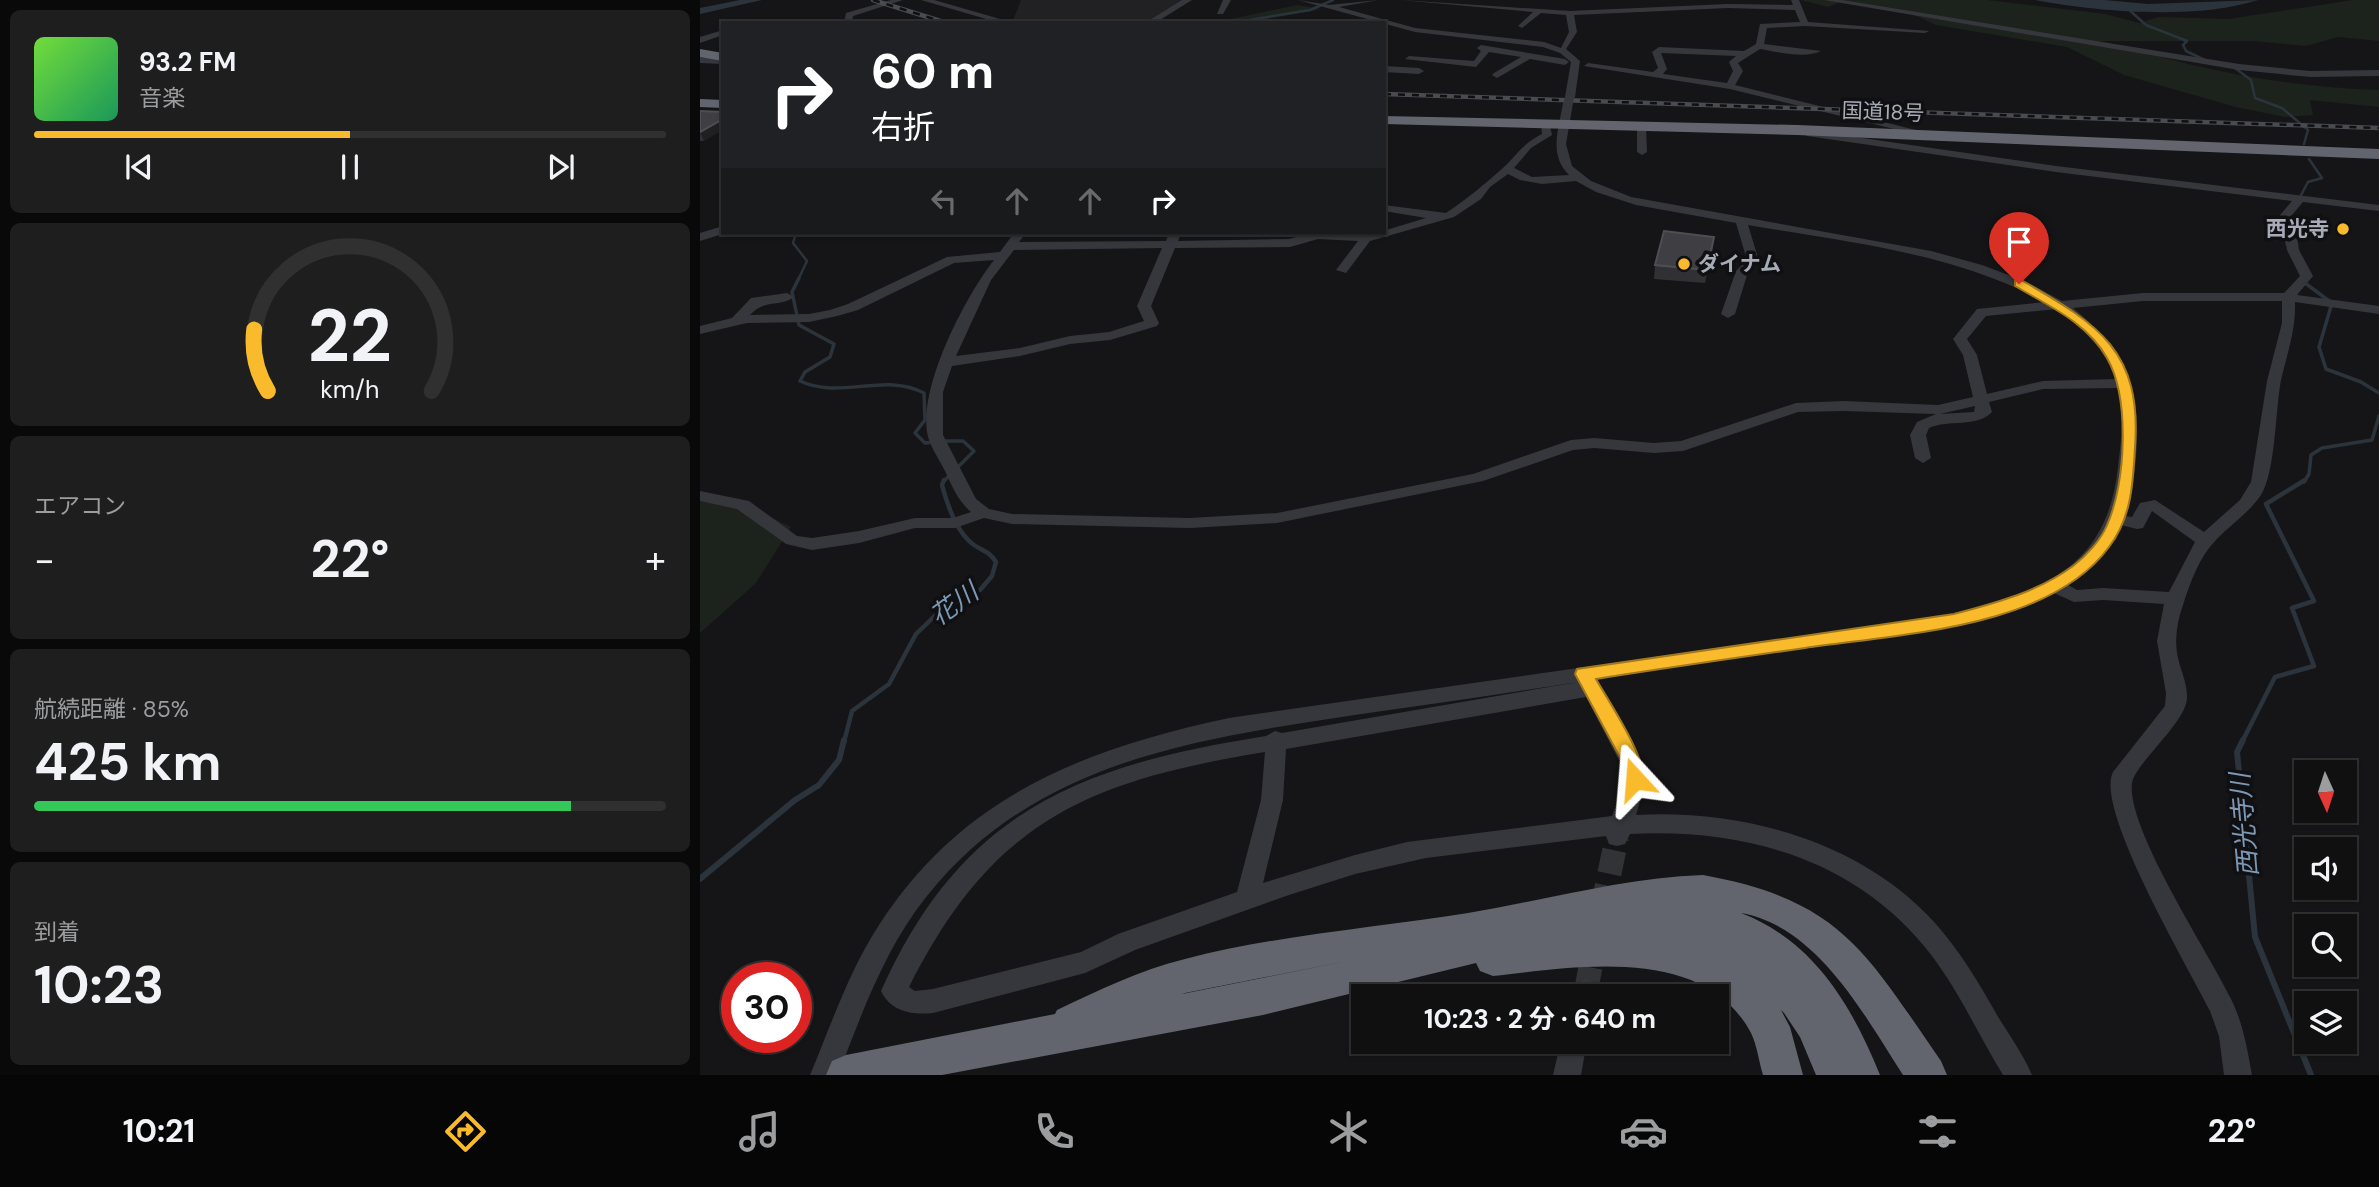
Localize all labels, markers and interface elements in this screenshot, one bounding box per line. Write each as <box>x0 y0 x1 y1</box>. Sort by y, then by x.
text: 60 m <box>871 39 994 103</box>
text: 93.2 FM <box>139 45 236 79</box>
icon: right <box>756 49 847 140</box>
text: 音楽 <box>139 83 185 113</box>
street label: 国道18号 <box>1841 97 1925 127</box>
text: 右折 <box>871 106 935 148</box>
icon: previous <box>120 148 158 186</box>
icon: pause <box>331 148 369 186</box>
icon: next <box>542 148 580 186</box>
icon: left <box>925 182 963 220</box>
icon: ahead <box>998 182 1036 220</box>
icon: ahead <box>1071 182 1109 220</box>
icon: right <box>1144 182 1182 220</box>
pin <box>1989 212 2049 284</box>
place label: 西光寺 <box>2266 215 2329 243</box>
marker: 西光寺 <box>2335 221 2351 237</box>
icon: arrive <box>2000 223 2038 261</box>
place label: ダイナム <box>1698 250 1781 278</box>
marker: ダイナム <box>1676 256 1692 272</box>
text: 22 <box>308 289 392 384</box>
text: km/h <box>320 372 380 405</box>
text: エアコン <box>34 491 126 521</box>
text: 22° <box>311 525 389 593</box>
text: − <box>34 535 55 585</box>
text: + <box>645 535 666 585</box>
water label: 花川 <box>923 573 987 633</box>
text: 航続距離 · 85% <box>34 694 189 724</box>
text: 425 km <box>34 728 221 796</box>
position arrow <box>1598 742 1672 816</box>
north arrow <box>2294 760 2357 822</box>
map controls <box>2294 760 2357 1054</box>
water label: 西光寺川 <box>2222 769 2265 878</box>
button: sound <box>2294 837 2357 900</box>
button: search <box>2294 914 2357 977</box>
text: 到着 <box>34 917 80 947</box>
text: 10:23 <box>34 951 164 1019</box>
speed limit sign: 30 <box>721 962 812 1053</box>
button: layers <box>2294 991 2357 1054</box>
text: 10:23 · 2 分 · 640 m <box>1424 1002 1656 1036</box>
icon: directions <box>441 1107 490 1156</box>
icon: music <box>735 1107 784 1156</box>
icon: phone <box>1030 1107 1079 1156</box>
icon: climate <box>1324 1107 1373 1156</box>
icon: car <box>1619 1107 1668 1156</box>
icon: filters <box>1913 1107 1962 1156</box>
text: 10:21 <box>123 1110 195 1152</box>
text: 22° <box>2208 1110 2256 1152</box>

